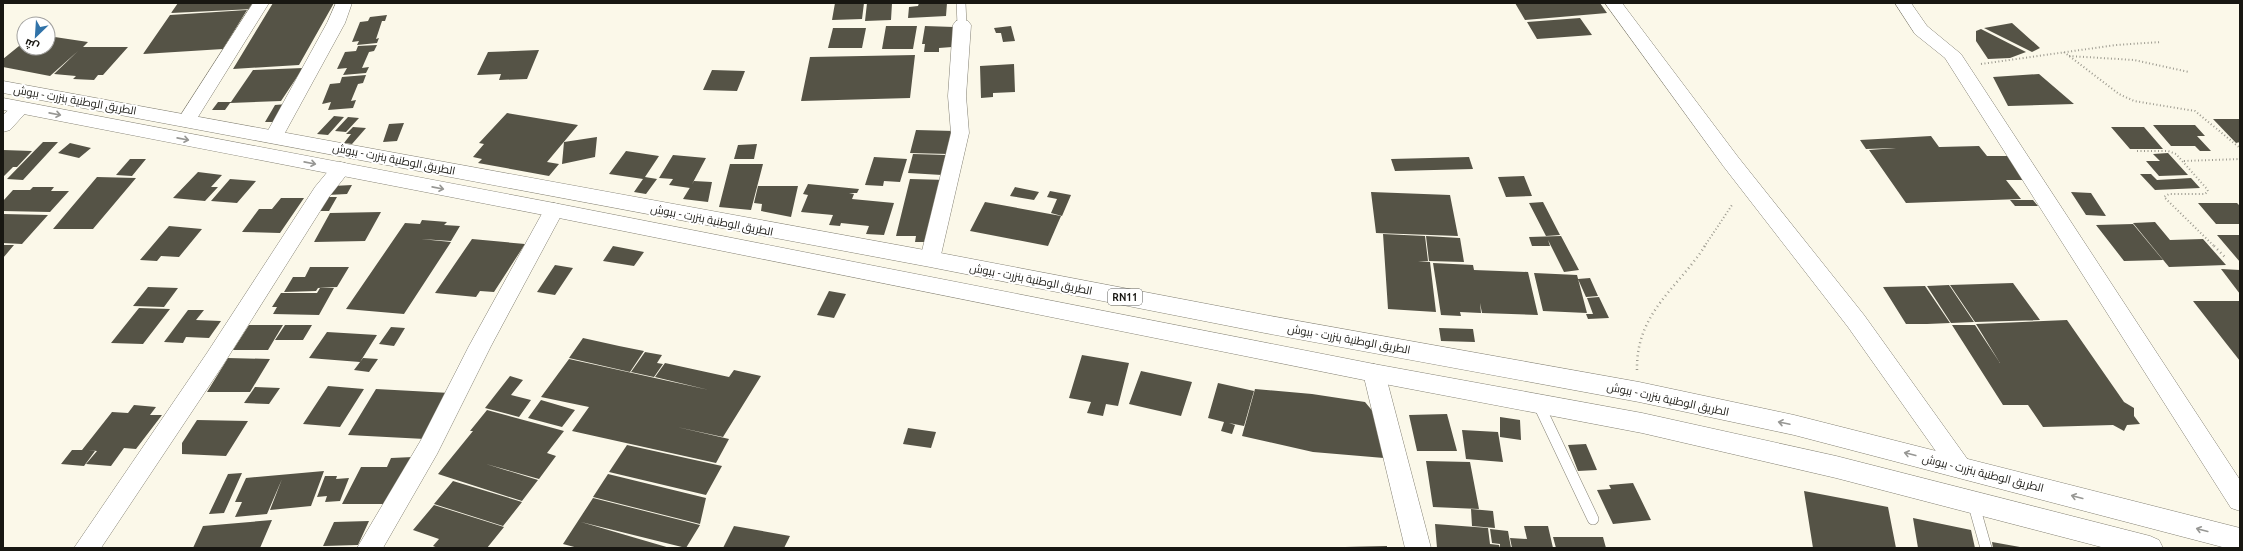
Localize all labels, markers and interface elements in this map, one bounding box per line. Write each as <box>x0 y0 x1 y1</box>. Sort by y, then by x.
north arrow <box>16 16 56 56</box>
text: ش <box>23 36 41 53</box>
street label: الطريق الوطنية بنزرت - ببوش <box>12 83 137 118</box>
one-way arrow <box>48 111 61 119</box>
one-way arrow <box>176 135 189 143</box>
street label: الطريق الوطنية بنزرت - ببوش <box>331 141 456 178</box>
one-way arrow <box>304 159 317 167</box>
one-way arrow <box>431 184 444 192</box>
street label: الطريق الوطنية بنزرت - ببوش <box>649 202 774 239</box>
street label: الطريق الوطنية بنزرت - ببوش <box>968 261 1093 298</box>
road number: RN11 <box>1108 289 1142 305</box>
street label: الطريق الوطنية بنزرت - ببوش <box>1286 322 1411 357</box>
street label: الطريق الوطنية بنزرت - ببوش <box>1606 380 1730 419</box>
one-way arrow <box>1778 419 1791 427</box>
one-way arrow <box>1904 450 1917 458</box>
street label: الطريق الوطنية بنزرت - ببوش <box>1921 452 2045 495</box>
one-way arrow <box>2070 493 2083 501</box>
one-way arrow <box>2196 526 2209 534</box>

